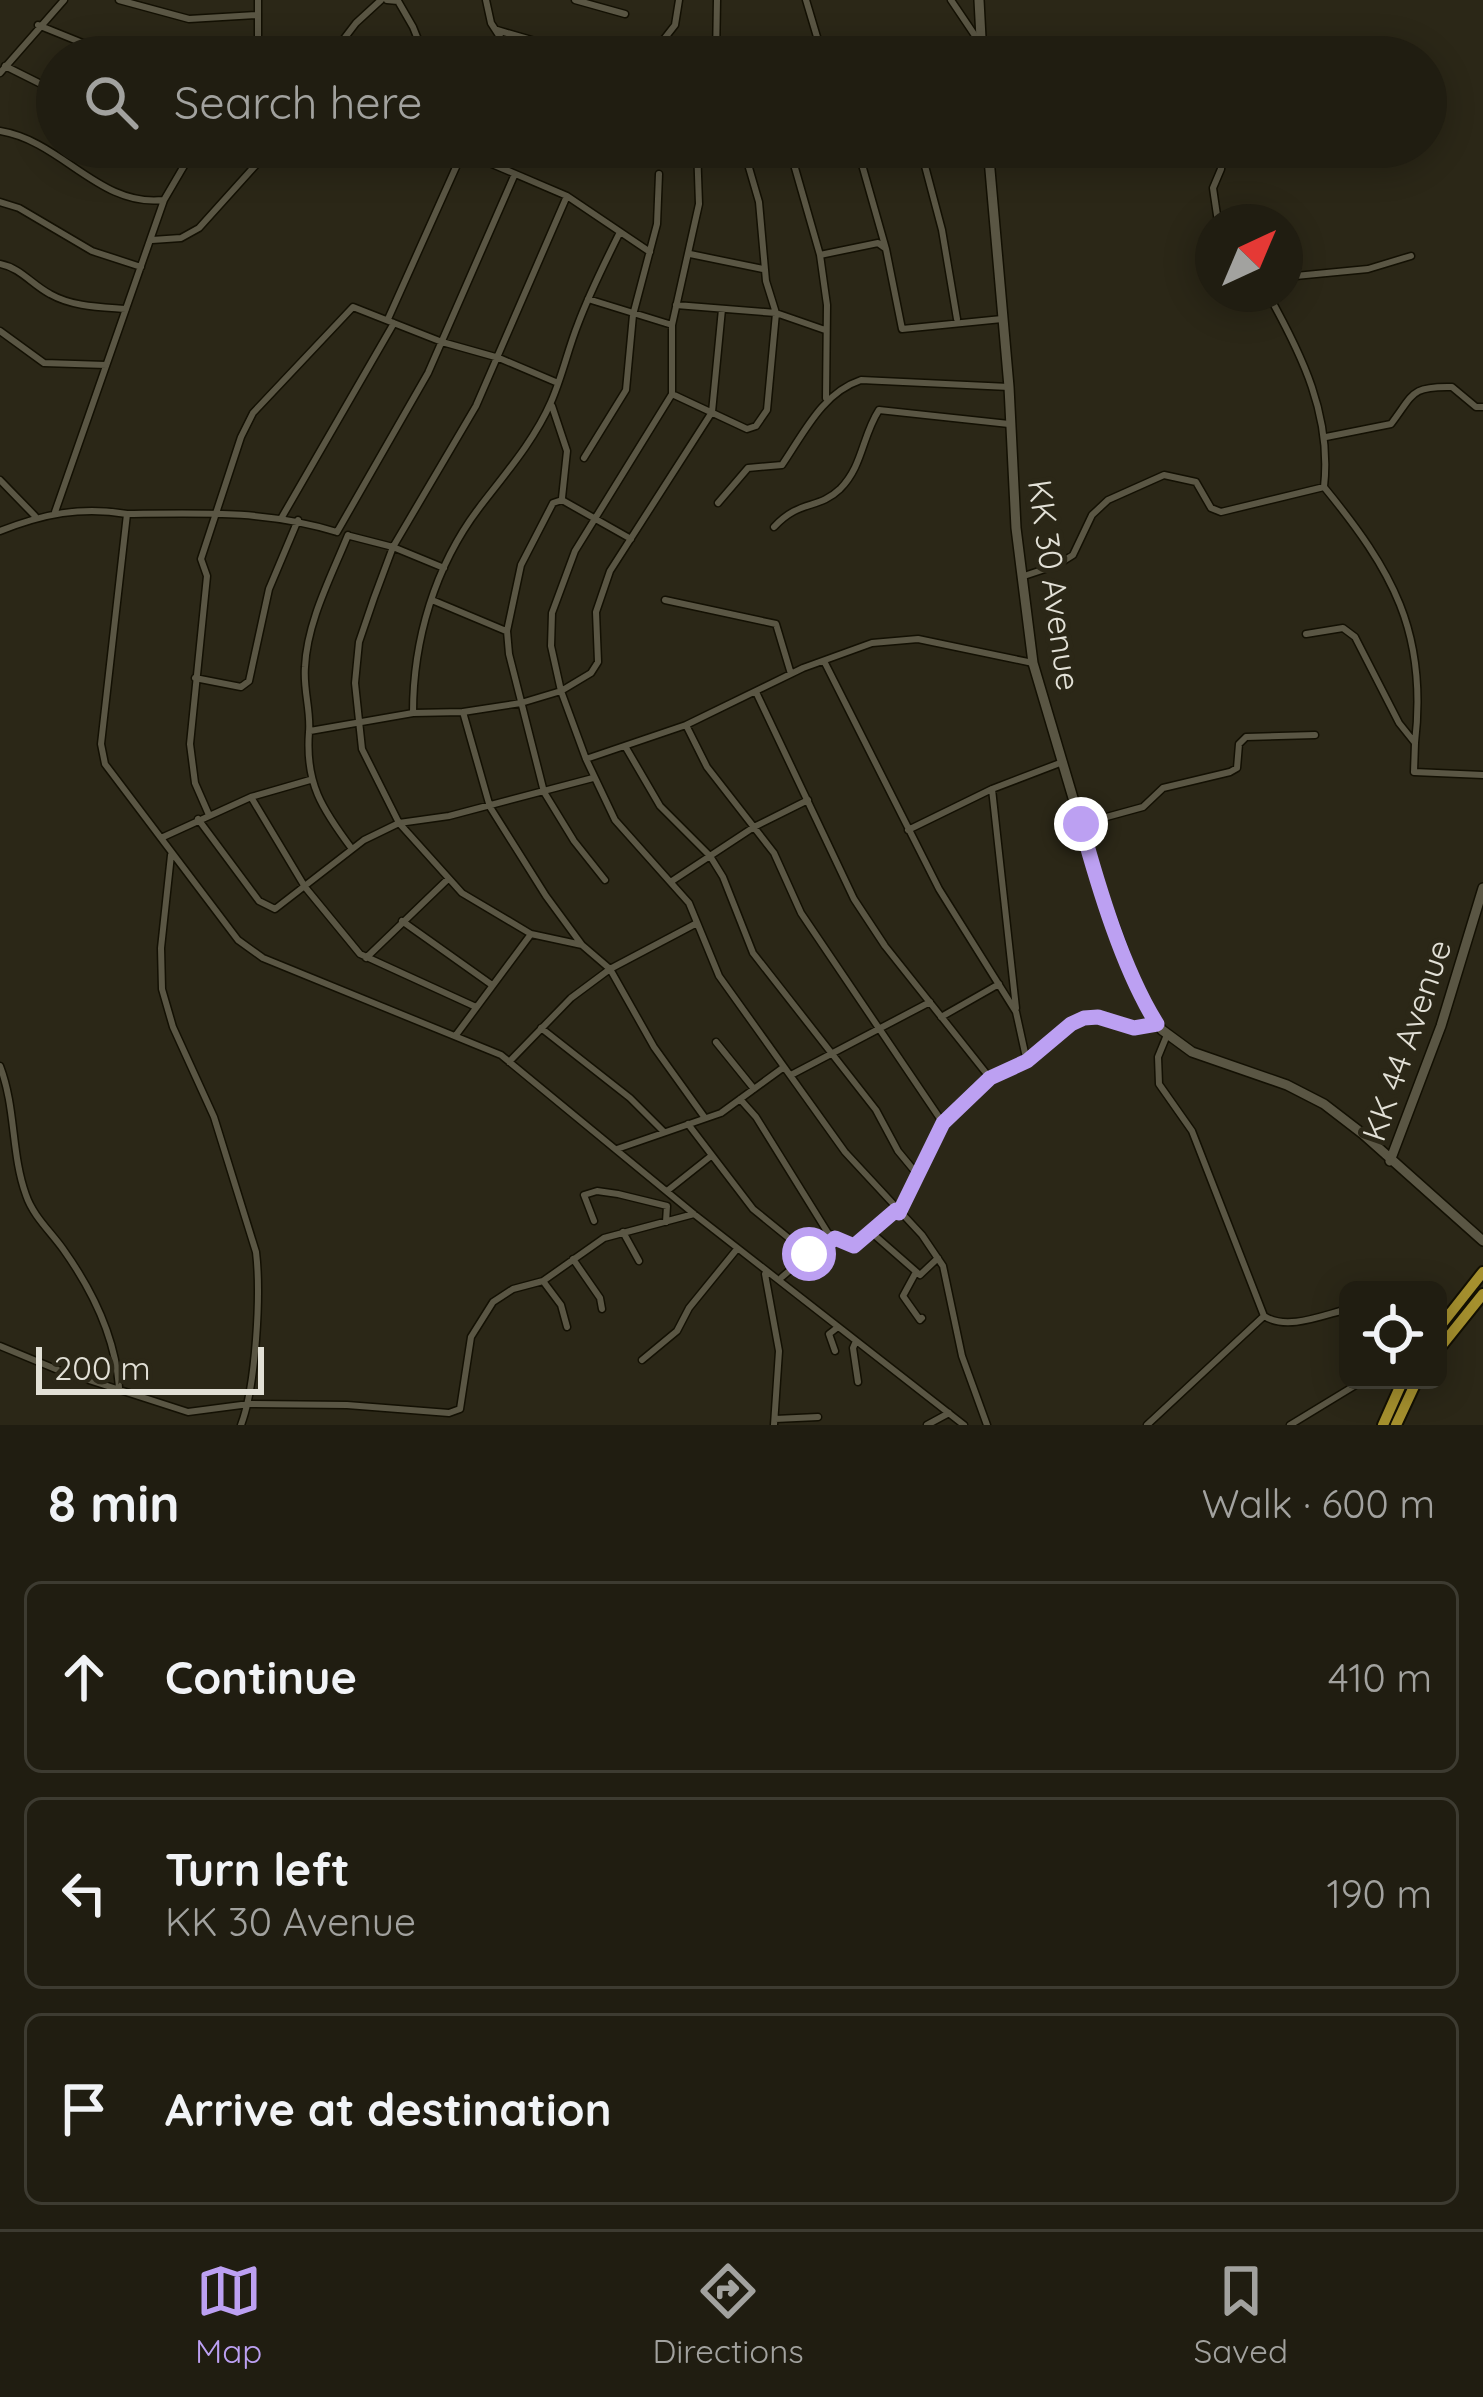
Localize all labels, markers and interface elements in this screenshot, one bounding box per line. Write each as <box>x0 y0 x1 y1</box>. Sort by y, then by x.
search box <box>36 36 1447 168</box>
icon: search <box>78 69 144 135</box>
text: Search here <box>174 74 422 130</box>
north arrow <box>1195 204 1303 312</box>
street label: KK 30 Avenue <box>1020 477 1090 693</box>
route end <box>1054 797 1108 851</box>
street label: KK 44 Avenue <box>1352 934 1460 1146</box>
route start <box>782 1227 836 1281</box>
map controls <box>1339 1281 1447 1389</box>
button: locate <box>1339 1281 1447 1389</box>
scale bar <box>36 1341 264 1394</box>
text: 200 m <box>54 1347 151 1388</box>
text: 8 min <box>48 1471 180 1535</box>
text: Walk · 600 m <box>1202 1479 1435 1528</box>
icon: ahead <box>51 1644 117 1710</box>
text: Continue <box>165 1649 357 1705</box>
text: 410 m <box>1328 1653 1432 1702</box>
text: Turn left <box>165 1841 350 1897</box>
icon: left <box>51 1860 117 1926</box>
text: 190 m <box>1326 1869 1432 1918</box>
text: KK 30 Avenue <box>165 1897 416 1946</box>
icon: arrive <box>51 2076 117 2142</box>
text: Arrive at destination <box>165 2081 611 2137</box>
tab: Map <box>195 2258 262 2371</box>
tab: Directions <box>652 2258 804 2371</box>
tab: Saved <box>1194 2258 1288 2371</box>

